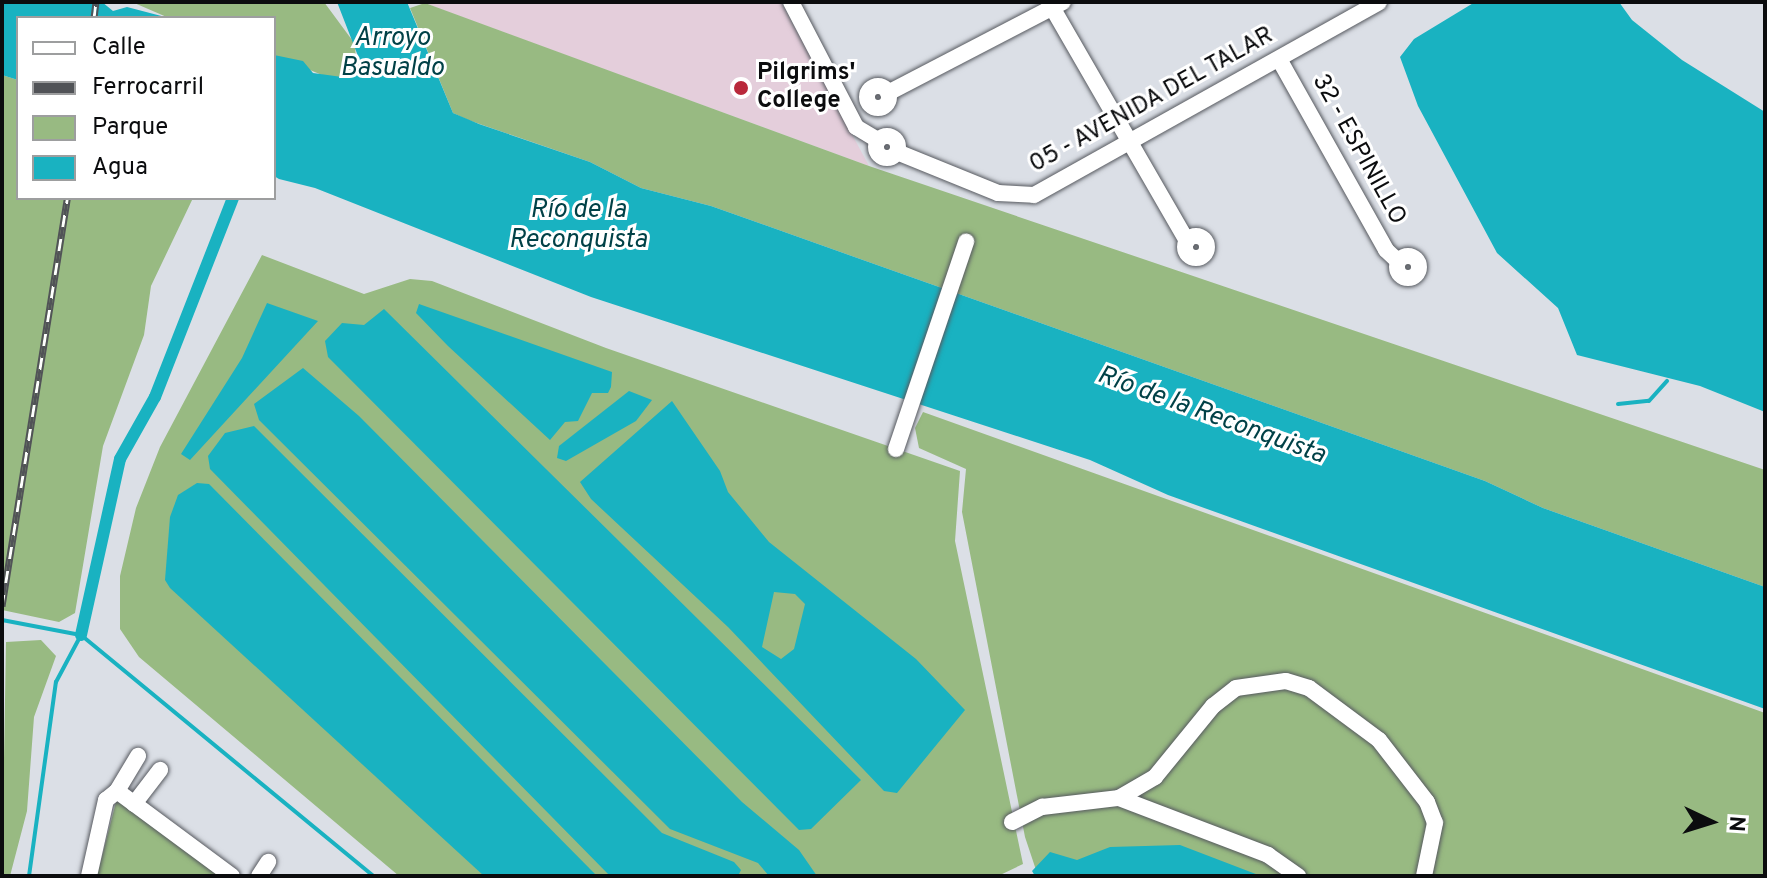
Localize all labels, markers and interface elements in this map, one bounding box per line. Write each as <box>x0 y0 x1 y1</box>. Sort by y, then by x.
legend <box>16 16 276 200</box>
street label: 05 - AVENIDA DEL TALAR <box>1024 21 1280 181</box>
water label: Arroyo Basualdo <box>340 23 444 84</box>
text: Calle <box>92 33 146 63</box>
place label: Pilgrims' College <box>757 60 855 116</box>
street label: 32 - ESPINILLO <box>1305 70 1411 230</box>
text: Ferrocarril <box>92 73 204 103</box>
marker: Pilgrims' College <box>732 79 750 97</box>
text: Parque <box>92 113 168 143</box>
text: Agua <box>92 153 148 183</box>
water label: Río de la Reconquista <box>509 195 647 256</box>
water label: Río de la Reconquista <box>1093 360 1329 472</box>
north arrow <box>1671 782 1751 862</box>
text: N <box>1721 815 1749 833</box>

